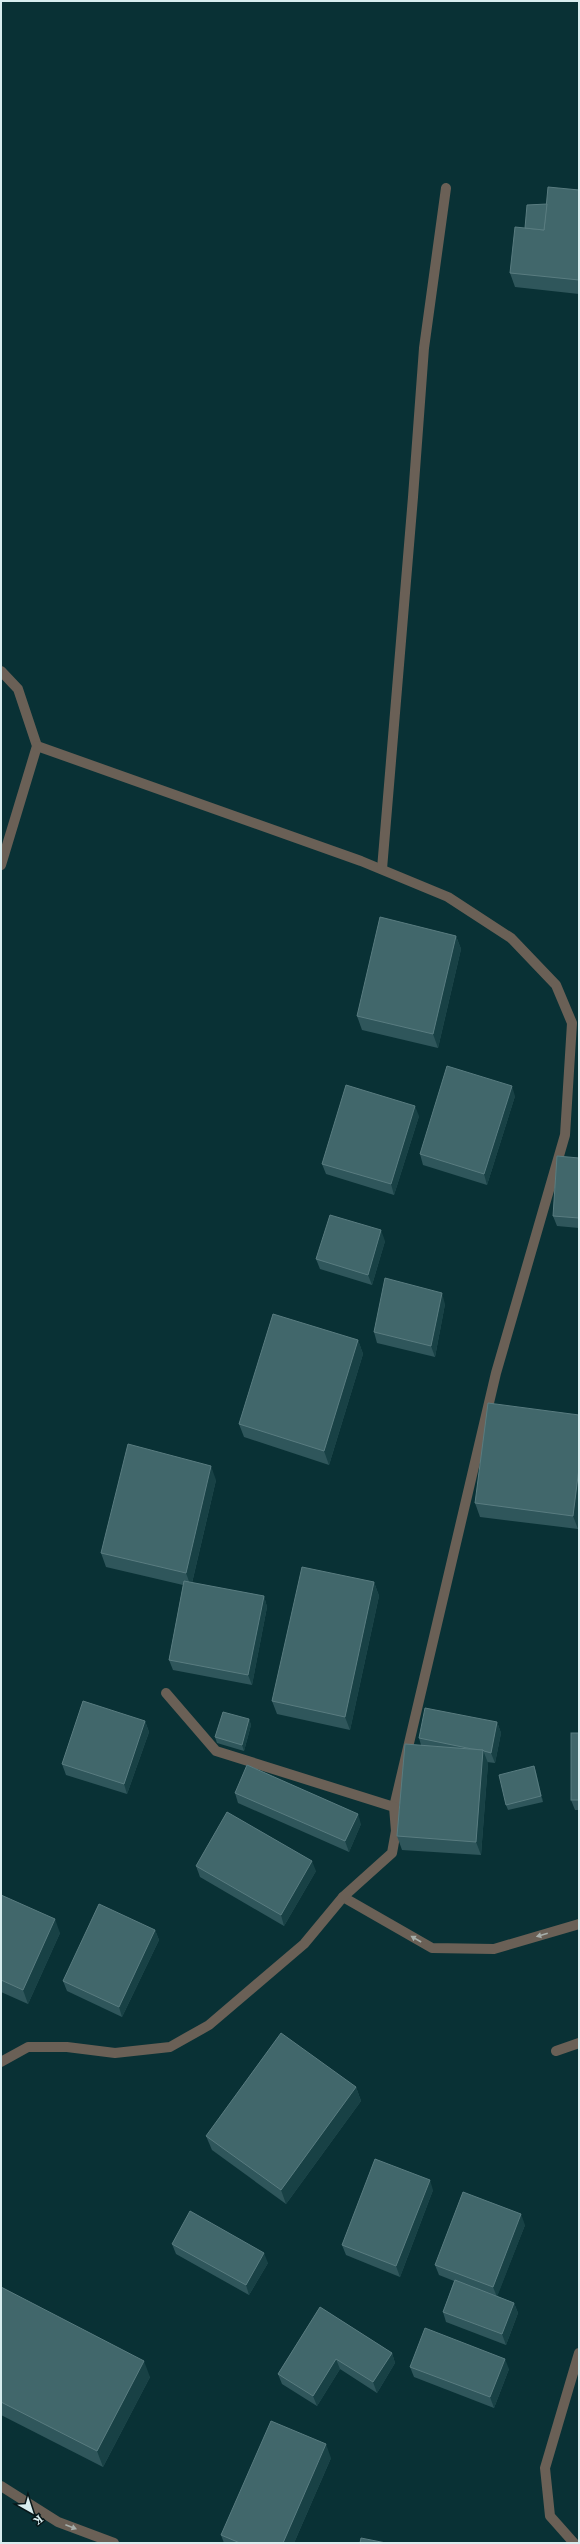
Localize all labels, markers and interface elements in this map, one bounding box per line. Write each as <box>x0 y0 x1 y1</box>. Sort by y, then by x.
one-way arrow <box>535 1932 547 1938</box>
one-way arrow <box>410 1936 422 1943</box>
north arrow <box>12 2492 52 2532</box>
text: K <box>30 2512 46 2529</box>
one-way arrow <box>65 2524 77 2530</box>

